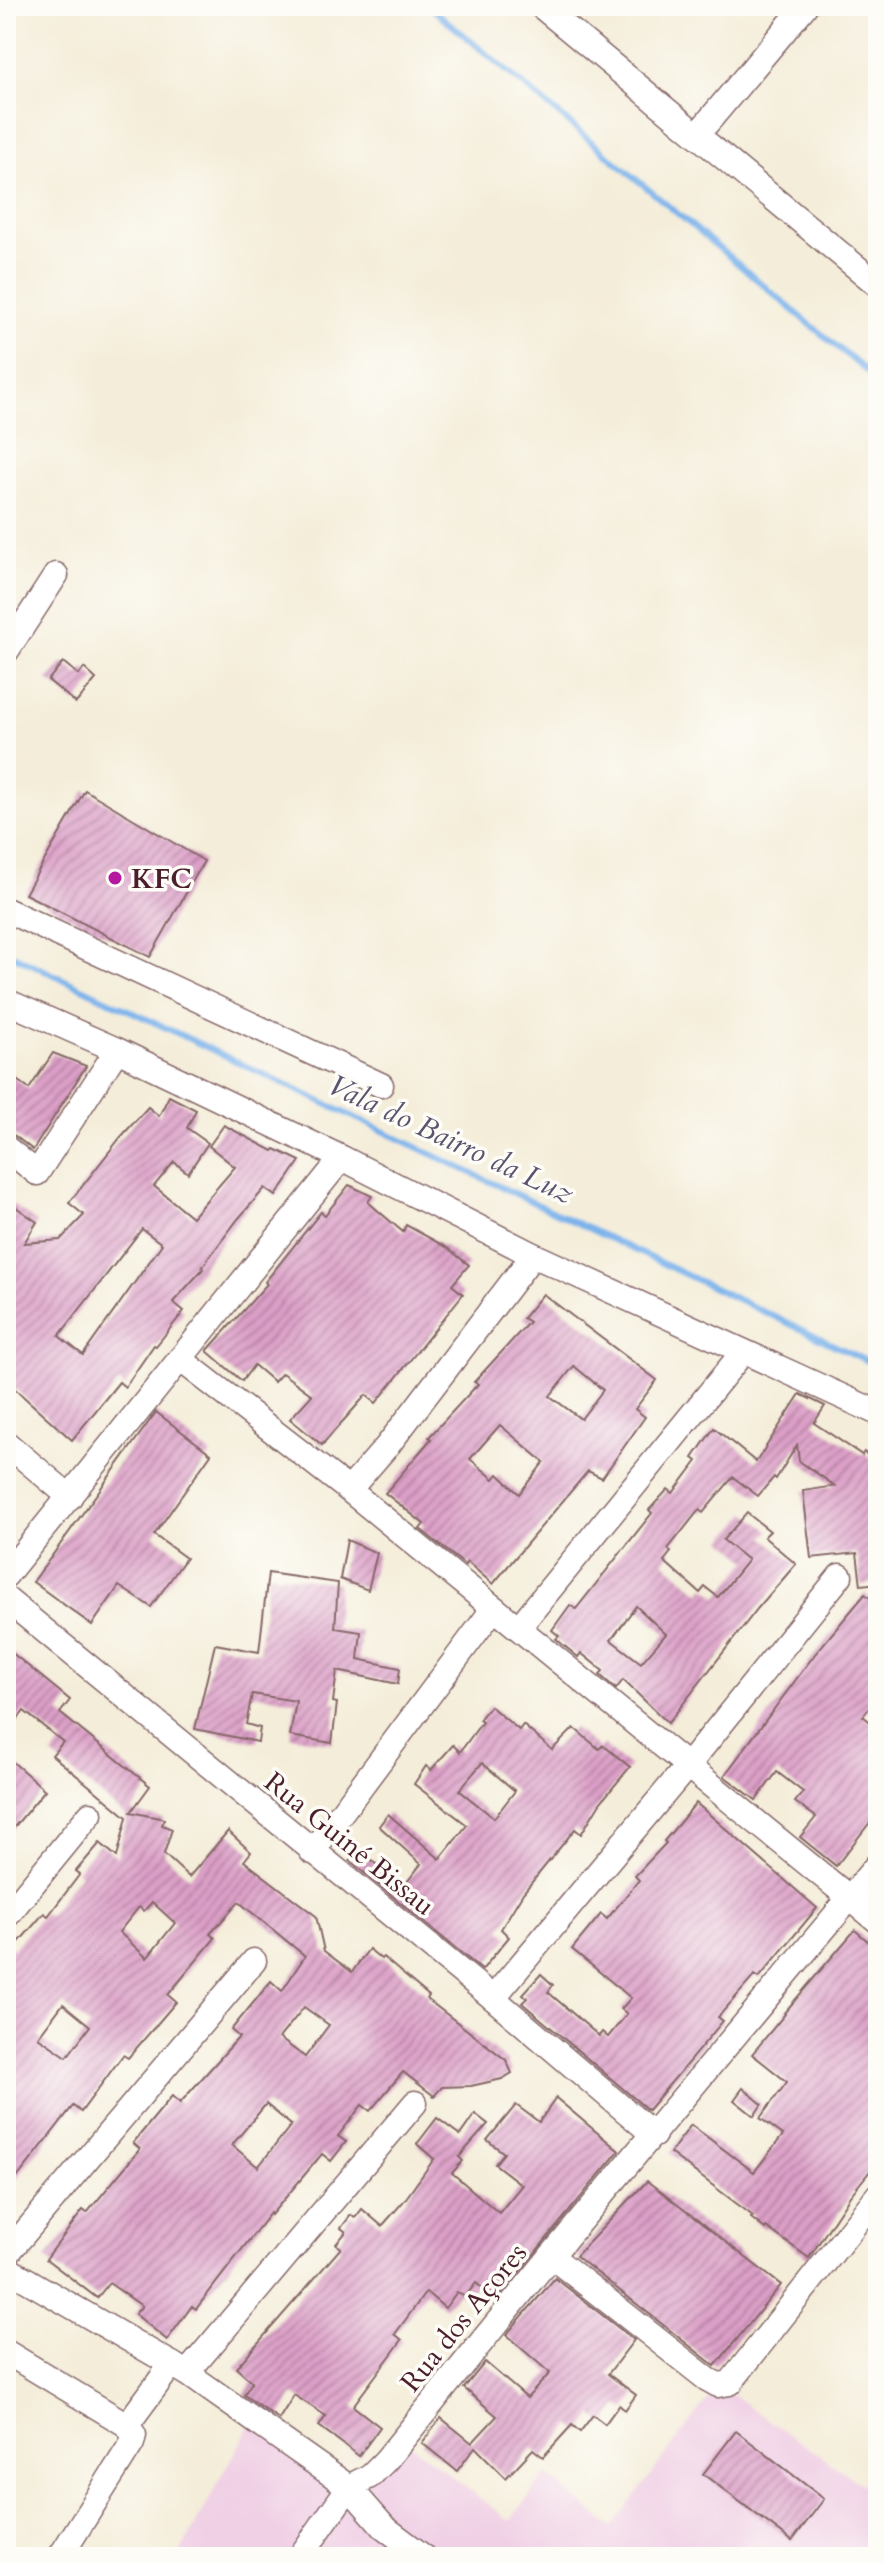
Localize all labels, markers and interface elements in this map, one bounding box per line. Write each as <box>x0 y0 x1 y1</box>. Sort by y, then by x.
place label: KFC <box>131 860 192 898</box>
marker: KFC <box>106 869 124 887</box>
water label: Vala do Bairro da Luz <box>321 1065 580 1214</box>
street label: Rua Guiné Bissau <box>256 1763 443 1924</box>
street label: Rua dos Açores <box>392 2235 536 2400</box>

